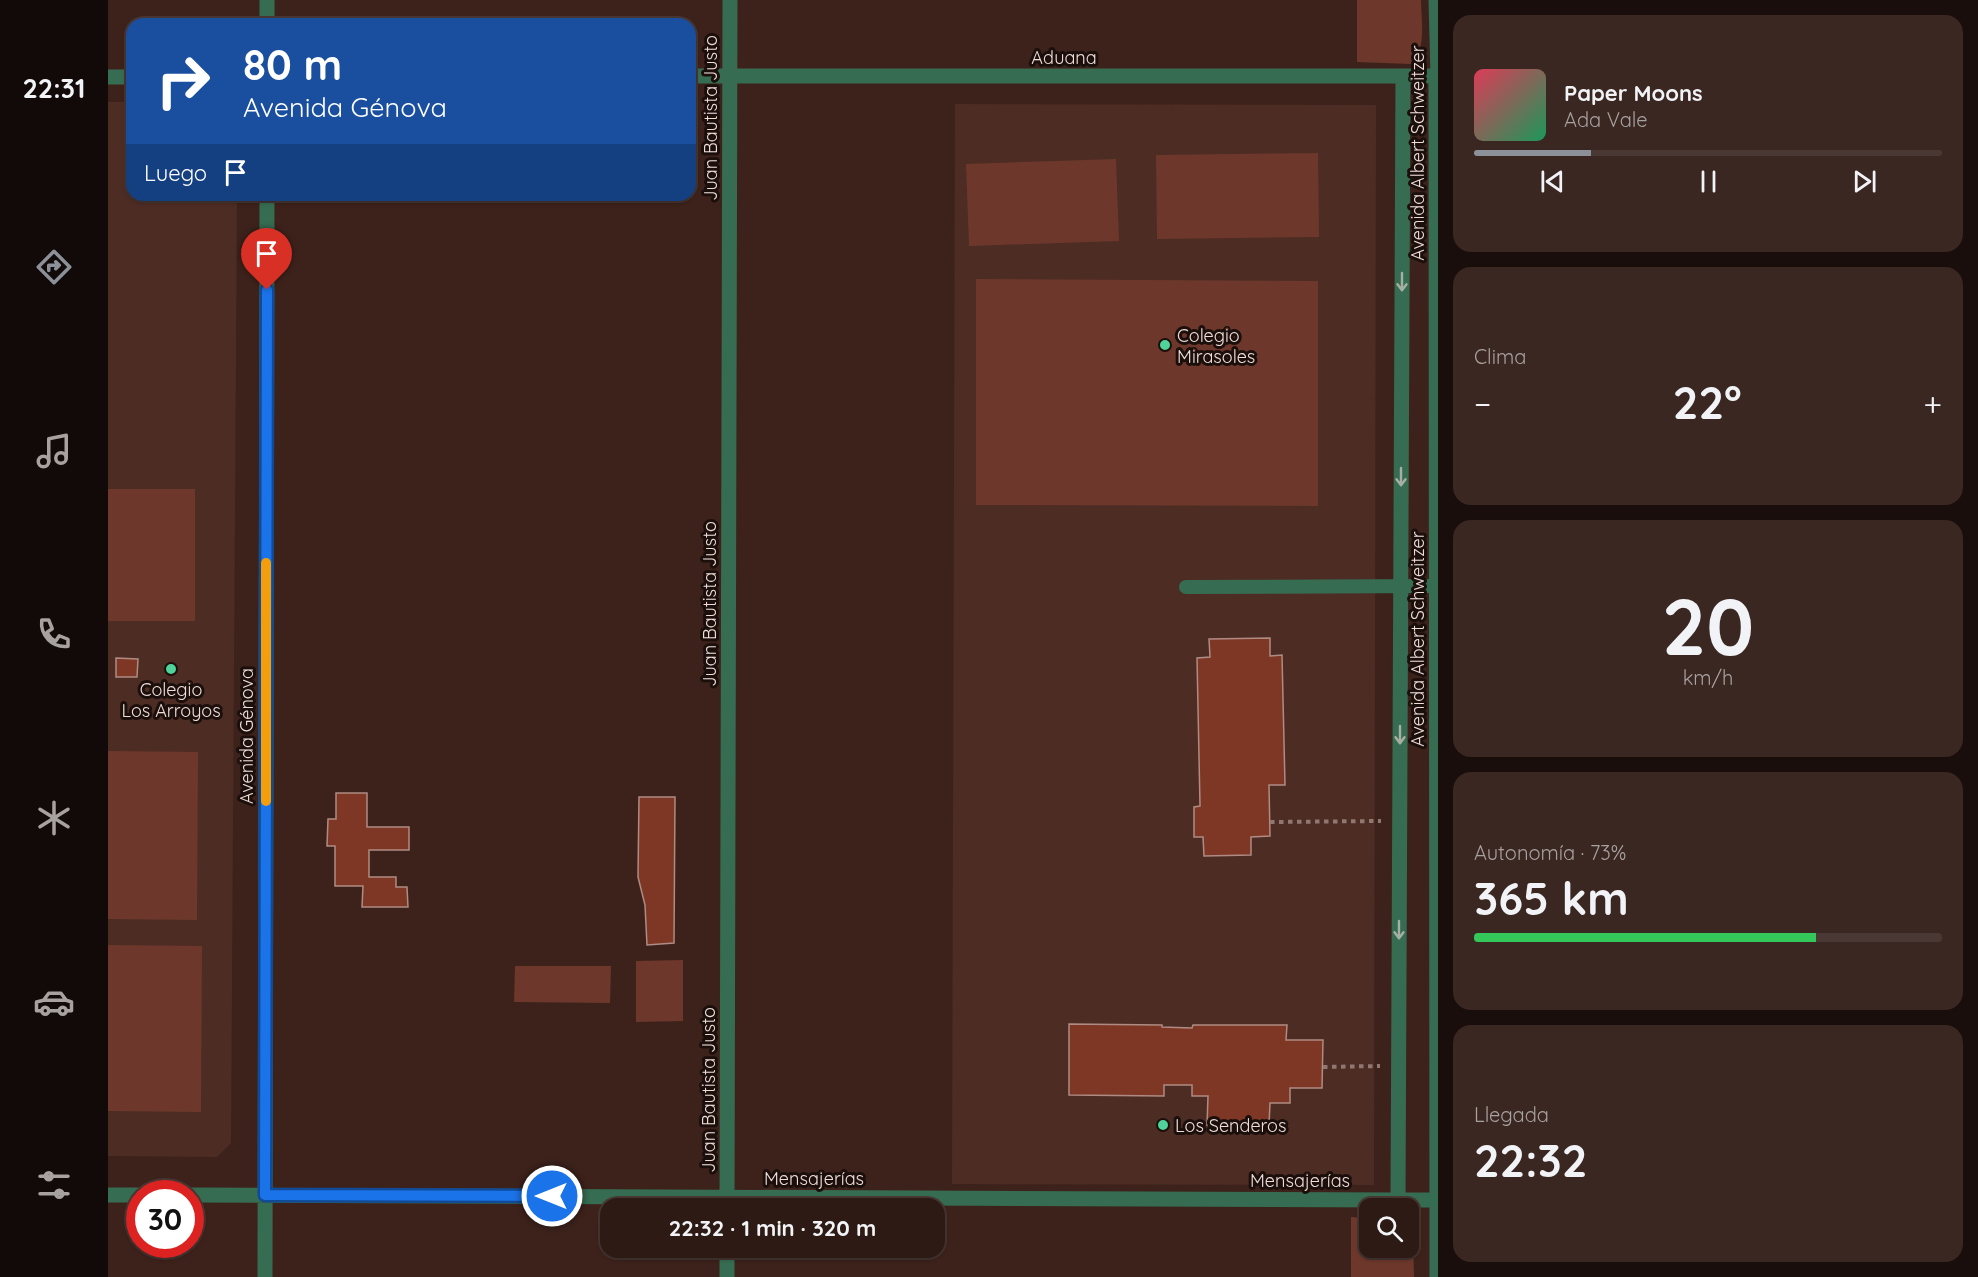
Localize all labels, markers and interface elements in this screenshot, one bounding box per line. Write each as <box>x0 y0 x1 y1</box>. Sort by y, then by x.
street label: Juan Bautista Justo <box>699 35 722 201</box>
text: 80 m <box>243 38 342 91</box>
icon: right <box>144 42 222 120</box>
street label: Avenida Albert Schweitzer <box>1406 45 1429 261</box>
street label: Aduana <box>1031 46 1097 69</box>
text: 22:31 <box>22 71 86 105</box>
text: Paper Moons <box>1564 79 1703 107</box>
text: Avenida Génova <box>243 90 447 124</box>
text: Ada Vale <box>1564 107 1648 132</box>
icon: arrive <box>219 156 252 189</box>
text: Luego <box>144 159 207 187</box>
icon: previous <box>1536 165 1569 198</box>
icon: pause <box>1692 165 1725 198</box>
icon: next <box>1848 165 1881 198</box>
pin <box>241 228 292 290</box>
icon: arrive <box>250 237 283 270</box>
icon: directions <box>33 246 75 288</box>
one-way arrow <box>1396 271 1408 291</box>
place label: Colegio Mirasoles <box>1177 324 1255 368</box>
marker: Colegio Mirasoles <box>1158 338 1172 352</box>
text: Clima <box>1474 344 1526 369</box>
text: 22° <box>1673 374 1742 430</box>
text: − <box>1474 383 1491 424</box>
text: + <box>1923 383 1942 424</box>
icon: music <box>33 430 75 472</box>
one-way arrow <box>1395 466 1407 486</box>
street label: Juan Bautista Justo <box>698 521 721 687</box>
street label: Avenida Albert Schweitzer <box>1406 531 1429 747</box>
text: 20 <box>1662 577 1754 675</box>
icon: phone <box>33 613 75 655</box>
marker: Colegio Los Arroyos <box>164 662 178 676</box>
text: km/h <box>1683 665 1733 690</box>
street label: Avenida Génova <box>235 668 258 804</box>
place label: Colegio Los Arroyos <box>121 678 221 722</box>
one-way arrow <box>1394 724 1406 744</box>
icon: climate <box>33 797 75 839</box>
text: Autonomía · 73% <box>1474 840 1626 865</box>
text: 365 km <box>1474 870 1629 926</box>
one-way arrow <box>1393 919 1405 939</box>
icon: car <box>33 981 75 1023</box>
street label: Juan Bautista Justo <box>697 1007 720 1173</box>
text: Llegada <box>1474 1102 1549 1127</box>
place label: Los Senderos <box>1175 1114 1286 1137</box>
marker: Los Senderos <box>1156 1118 1170 1132</box>
text: 22:32 <box>1474 1132 1587 1188</box>
icon: filters <box>33 1164 75 1206</box>
position arrow <box>520 1164 584 1228</box>
street label: Mensajerías <box>764 1167 864 1190</box>
street label: Mensajerías <box>1250 1169 1350 1192</box>
speed limit sign: 30 <box>126 1180 204 1258</box>
map controls <box>1359 1198 1419 1258</box>
button: search <box>1359 1198 1419 1258</box>
text: 22:32 · 1 min · 320 m <box>669 1214 876 1242</box>

